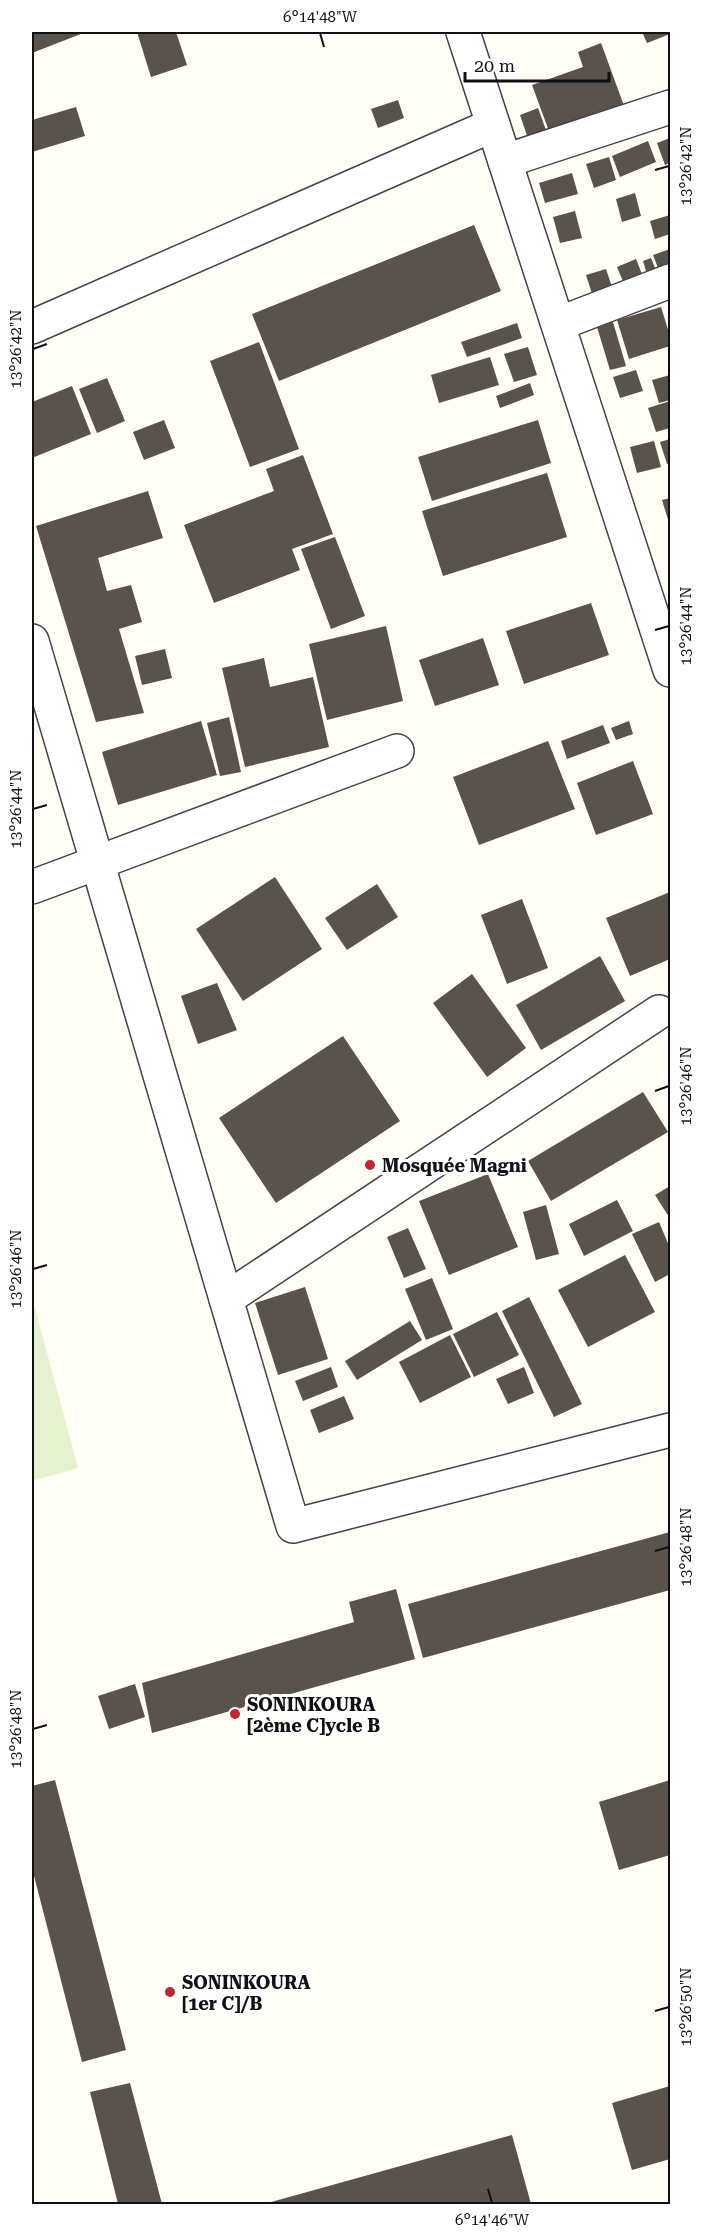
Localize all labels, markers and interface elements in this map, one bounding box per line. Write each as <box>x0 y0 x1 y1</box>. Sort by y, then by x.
text: 6°14'48"W <box>283 8 358 26</box>
scale bar <box>465 45 609 83</box>
text: 20 m <box>474 55 515 76</box>
text: 13°26'42"N <box>677 126 695 206</box>
text: 13°26'42"N <box>7 309 25 389</box>
text: 13°26'44"N <box>677 586 695 666</box>
text: 13°26'44"N <box>7 769 25 849</box>
text: 13°26'46"N <box>677 1046 695 1126</box>
place label: Mosquée Magni <box>382 1155 527 1176</box>
marker: Mosquée Magni <box>363 1158 377 1172</box>
text: 13°26'46"N <box>7 1229 25 1309</box>
text: 13°26'48"N <box>677 1507 695 1587</box>
text: 13°26'48"N <box>7 1689 25 1769</box>
place label: SONINKOURA [2ème C]ycle B <box>247 1694 380 1736</box>
marker: SONINKOURA [2ème C]ycle B <box>228 1707 242 1721</box>
text: 13°26'50"N <box>677 1967 695 2047</box>
place label: SONINKOURA [1er C]/B <box>182 1972 311 2014</box>
marker: SONINKOURA [1er C]/B <box>163 1985 177 1999</box>
text: 6°14'46"W <box>455 2211 530 2229</box>

